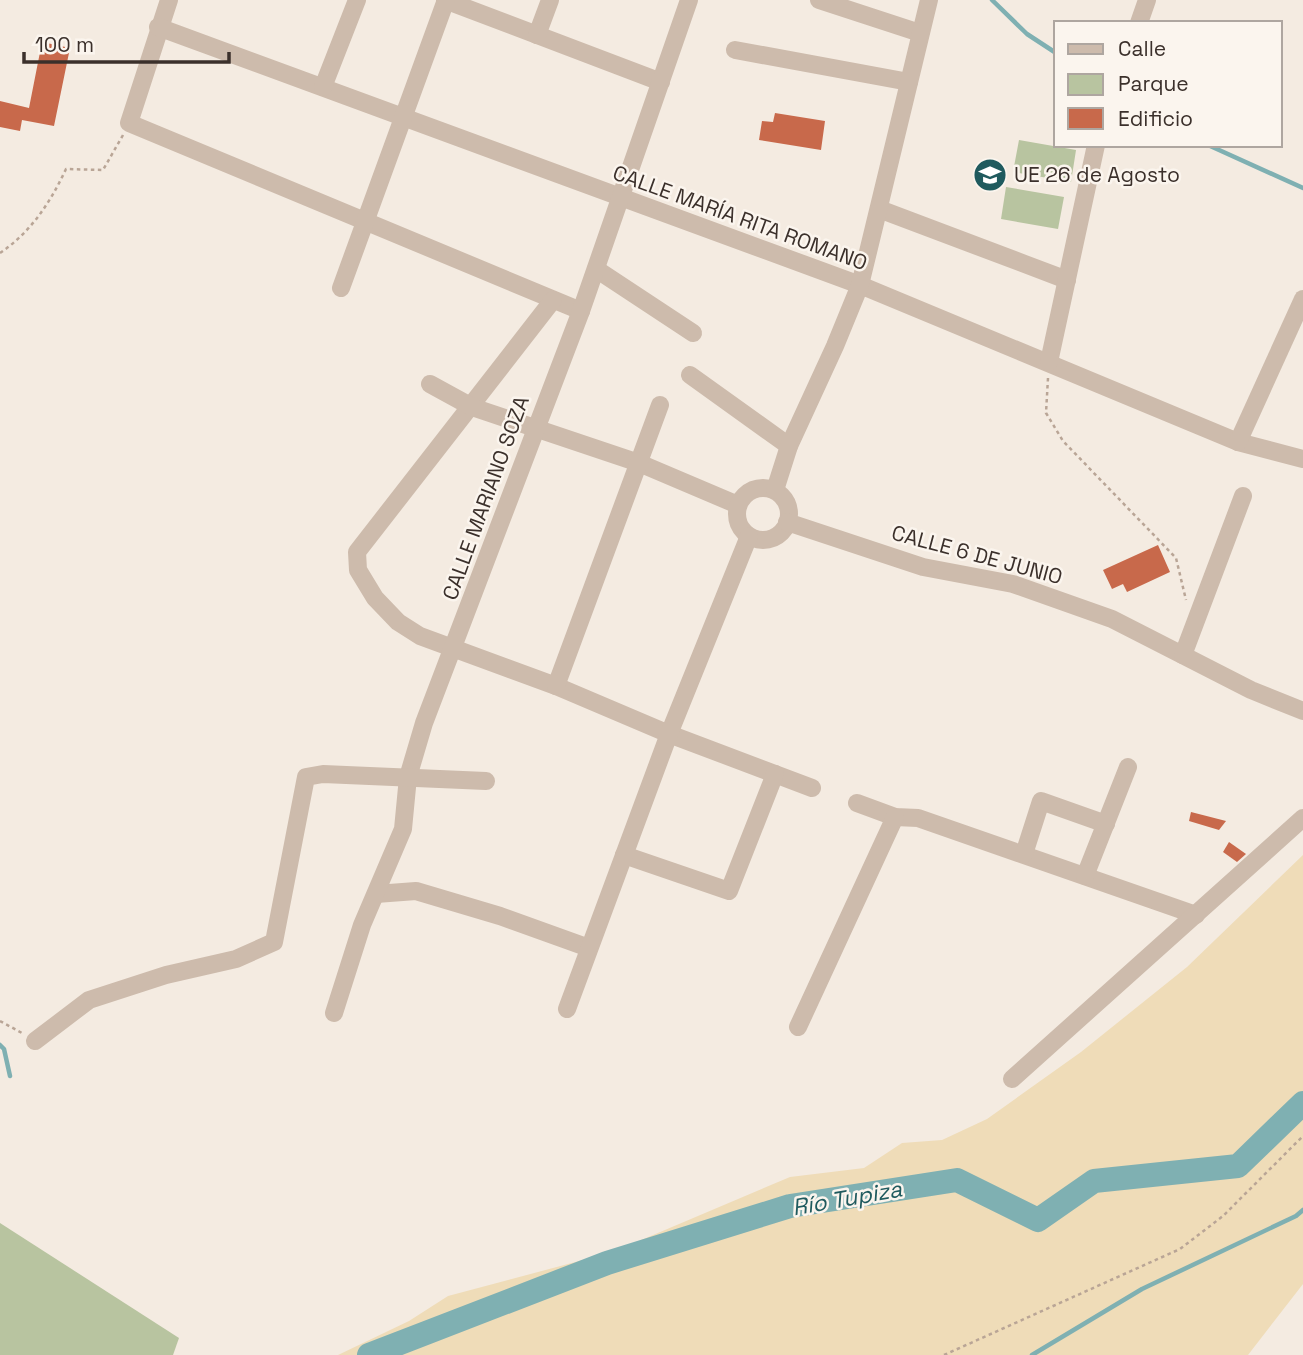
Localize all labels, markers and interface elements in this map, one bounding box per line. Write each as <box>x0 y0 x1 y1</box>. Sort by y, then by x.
scale bar <box>24 21 229 65</box>
legend <box>1054 21 1282 147</box>
text: 100 m <box>35 31 94 58</box>
text: Calle <box>1118 35 1166 62</box>
text: Parque <box>1118 70 1189 97</box>
text: Edificio <box>1118 105 1193 132</box>
school or university icon: UE 26 de Agosto <box>971 156 1009 194</box>
street label: CALLE MARÍA RITA ROMANO <box>609 159 871 276</box>
place label: UE 26 de Agosto <box>1014 161 1180 188</box>
street label: CALLE MARIANO SOZA <box>436 392 535 603</box>
street label: CALLE 6 DE JUNIO <box>889 519 1065 590</box>
water label: Río Tupiza <box>790 1173 905 1222</box>

